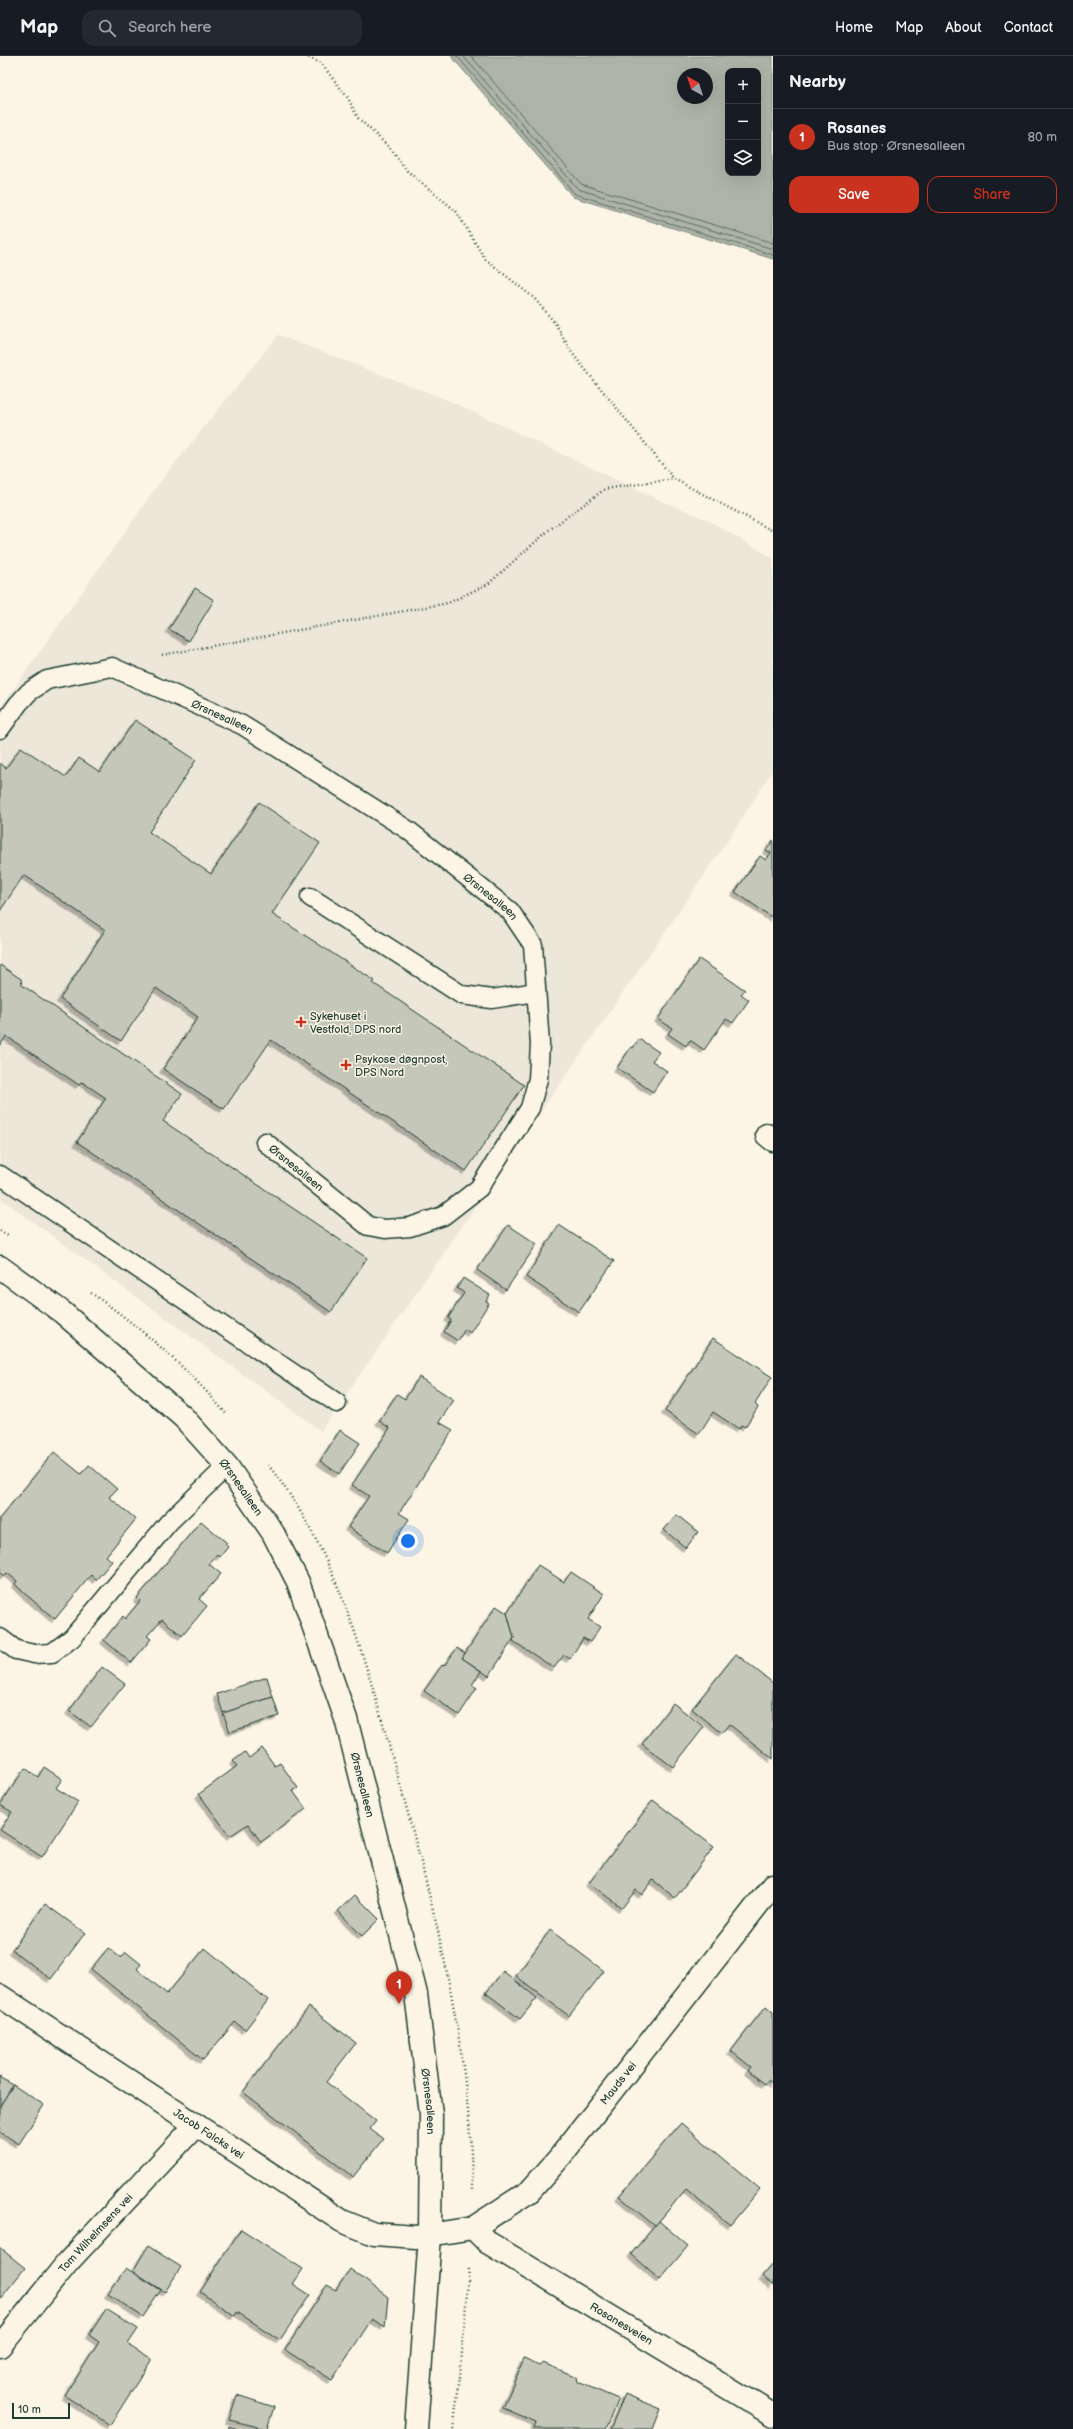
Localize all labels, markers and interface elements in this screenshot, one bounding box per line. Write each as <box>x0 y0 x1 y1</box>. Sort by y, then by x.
search box <box>82 10 362 46</box>
text: Map <box>20 16 58 39</box>
icon: search <box>96 17 118 39</box>
text: Search here <box>128 18 211 37</box>
text: Home <box>835 19 873 36</box>
text: Map <box>895 19 923 36</box>
text: About <box>945 19 982 36</box>
text: Contact <box>1004 19 1053 36</box>
north arrow <box>677 68 713 104</box>
map controls <box>725 68 761 176</box>
button: + <box>725 68 761 104</box>
text: Nearby <box>789 72 846 92</box>
button: − <box>725 104 761 140</box>
text: Rosanes <box>827 119 886 138</box>
text: 1 <box>799 129 805 145</box>
text: 80 m <box>1028 129 1057 145</box>
text: Bus stop · Ørsnesalleen <box>827 138 965 154</box>
button: layers <box>725 140 761 176</box>
button: Save <box>789 176 919 213</box>
button: Share <box>927 176 1057 213</box>
street label: Ørsnesalleen <box>189 697 256 737</box>
street label: Ørsnesalleen <box>461 870 521 922</box>
place label: Sykehuset i Vestfold, DPS nord <box>310 1010 401 1036</box>
marker: Sykehuset i Vestfold, DPS nord <box>295 1016 307 1028</box>
place label: Psykose døgnpost, DPS Nord <box>355 1053 447 1079</box>
marker: Psykose døgnpost, DPS Nord <box>340 1059 352 1071</box>
street label: Ørsnesalleen <box>266 1142 326 1194</box>
street label: Ørsnesalleen <box>217 1456 266 1518</box>
your location <box>398 1531 418 1551</box>
street label: Ørsnesalleen <box>348 1751 377 1819</box>
pin: 1 <box>386 1971 412 2004</box>
street label: Mauds vei <box>597 2059 639 2107</box>
street label: Ørsnesalleen <box>419 2067 438 2135</box>
street label: Jacob Falcks vei <box>171 2105 247 2161</box>
street label: Tom Wilhelmsens vei <box>56 2191 135 2275</box>
street label: Rosanesveien <box>588 2299 655 2347</box>
scale bar <box>12 2401 70 2420</box>
text: 10 m <box>18 2403 41 2416</box>

